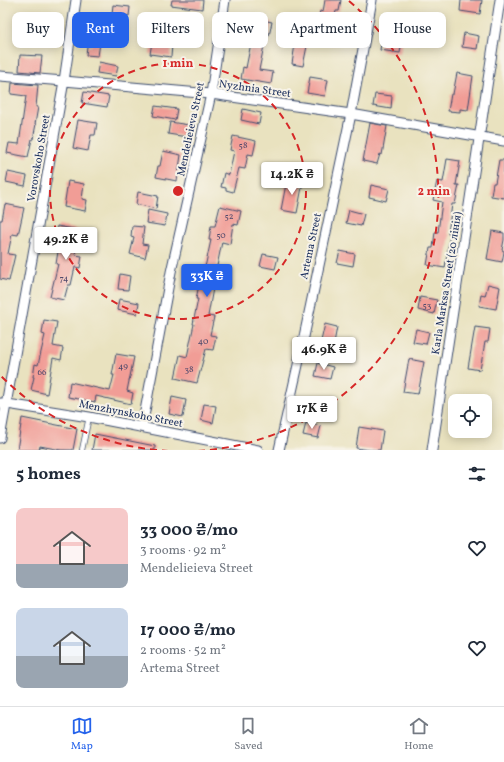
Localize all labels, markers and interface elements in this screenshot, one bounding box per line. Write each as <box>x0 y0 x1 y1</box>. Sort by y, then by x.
chip: Buy <box>12 12 64 48</box>
chip: Rent <box>72 12 129 48</box>
chip: Filters <box>137 12 204 48</box>
chip: New <box>212 12 268 48</box>
chip: Apartment <box>276 12 371 48</box>
chip: House <box>379 12 446 48</box>
text: 1 min <box>163 56 194 72</box>
street label: Nyzhnia Street <box>218 77 292 102</box>
street label: Mendelieieva Street <box>174 81 209 178</box>
street label: Vorovskoho Street <box>24 113 55 203</box>
house number: 58 <box>239 139 248 152</box>
pin: 14.2K ₴ <box>255 162 329 196</box>
text: 14.2K ₴ <box>270 166 314 184</box>
centre of rings <box>171 184 185 198</box>
text: 2 min <box>418 184 450 200</box>
house number: 52 <box>224 210 234 223</box>
street label: Karla Marksa Street (20 лiнiя) <box>429 211 466 356</box>
street label: Artema Street <box>297 212 326 281</box>
pin: 49.2K ₴ <box>29 227 103 261</box>
house number: 50 <box>216 229 226 242</box>
text: 49.2K ₴ <box>43 231 89 249</box>
pin: 33K ₴ <box>179 264 235 298</box>
text: 33K ₴ <box>190 268 224 286</box>
house number: 74 <box>60 272 68 285</box>
house number: 53 <box>423 299 432 312</box>
house number: 40 <box>198 335 209 348</box>
pin: 46.9K ₴ <box>287 337 361 371</box>
text: 46.9K ₴ <box>301 341 347 359</box>
house number: 49 <box>118 360 128 373</box>
house number: 38 <box>184 363 194 376</box>
house number: 66 <box>37 366 47 379</box>
map controls <box>448 394 492 438</box>
button: locate <box>448 394 492 438</box>
pin: 17K ₴ <box>284 396 340 430</box>
street label: Menzhynskoho Street <box>77 397 184 432</box>
text: 17K ₴ <box>296 400 328 418</box>
text: 5 homes <box>16 463 81 486</box>
icon: filters <box>466 463 488 485</box>
text: 33 000 ₴/mo <box>140 519 238 542</box>
icon: home <box>48 524 96 572</box>
icon: heart <box>466 537 488 559</box>
text: 3 rooms · 92 m² <box>140 542 226 560</box>
text: Mendelieieva Street <box>140 560 253 578</box>
text: 17 000 ₴/mo <box>140 619 236 642</box>
icon: home <box>48 624 96 672</box>
icon: heart <box>466 637 488 659</box>
text: 2 rooms · 52 m² <box>140 642 226 660</box>
text: Artema Street <box>140 660 220 678</box>
tab: Map <box>71 715 93 754</box>
tab: Saved <box>234 715 263 754</box>
tab: Home <box>404 715 433 754</box>

